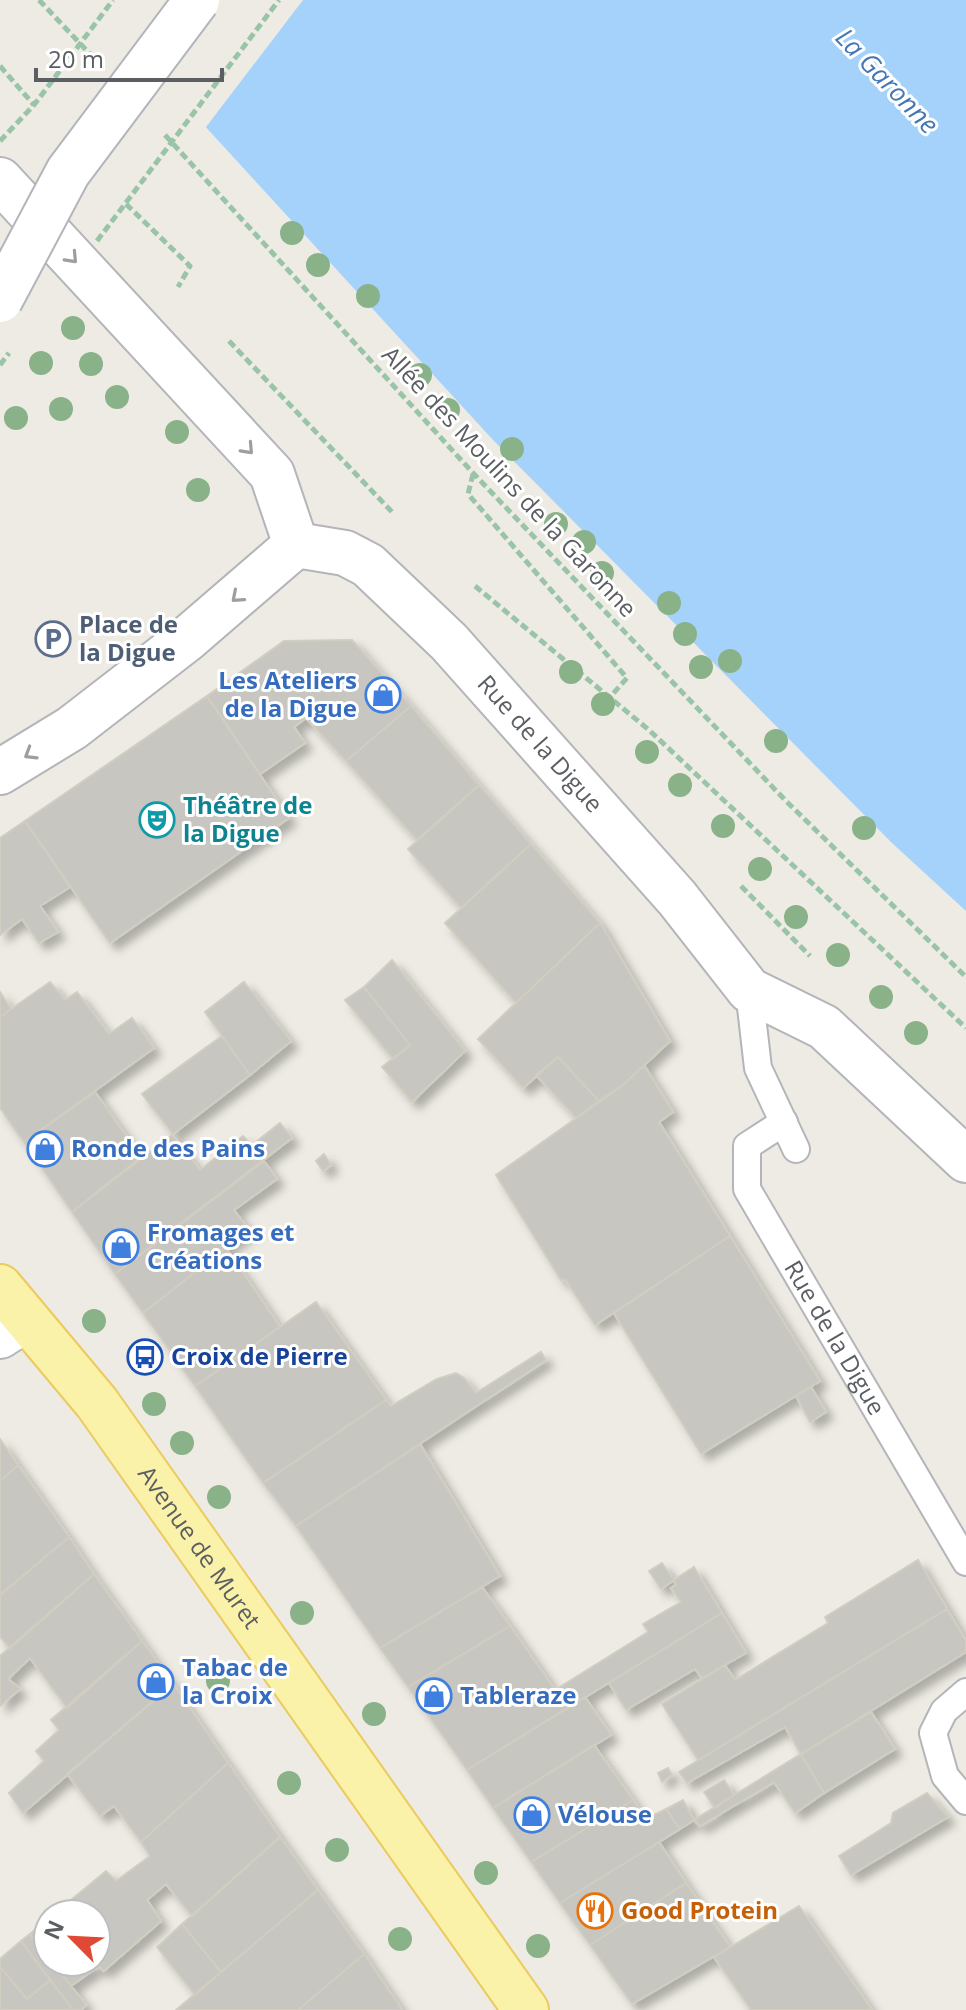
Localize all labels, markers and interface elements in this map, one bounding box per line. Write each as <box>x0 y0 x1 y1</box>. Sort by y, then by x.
water label: La Garonne <box>828 20 947 141</box>
scale bar <box>36 32 222 82</box>
text: 20 m <box>48 42 104 75</box>
one-way arrow <box>62 248 76 263</box>
street label: Allée des Moulins de la Garonne <box>375 338 645 624</box>
one-way arrow <box>239 439 253 454</box>
one-way arrow <box>231 587 246 601</box>
place label: Place de la Digue <box>79 607 178 668</box>
parking icon: Place de la Digue <box>34 620 72 658</box>
place label: Les Ateliers de la Digue <box>218 663 357 724</box>
street label: Rue de la Digue <box>471 667 611 819</box>
shop icon: Les Ateliers de la Digue <box>364 676 402 714</box>
one-way arrow <box>24 744 39 759</box>
place label: Théâtre de la Digue <box>183 788 312 849</box>
theatre icon: Théâtre de la Digue <box>138 801 176 839</box>
shop icon: Ronde des Pains <box>26 1130 64 1168</box>
place label: Ronde des Pains <box>71 1131 265 1164</box>
place label: Fromages et Créations <box>147 1215 295 1276</box>
shop icon: Fromages et Créations <box>102 1228 140 1266</box>
street label: Rue de la Digue <box>778 1254 894 1421</box>
bus stop icon: Croix de Pierre <box>126 1338 164 1376</box>
place label: Croix de Pierre <box>171 1339 348 1372</box>
street label: Avenue de Muret <box>131 1458 269 1635</box>
place label: Tabac de la Croix <box>182 1650 288 1711</box>
shop icon: Tabac de la Croix <box>137 1663 175 1701</box>
shop icon: Tableraze <box>415 1677 453 1715</box>
place label: Tableraze <box>460 1678 576 1711</box>
shop icon: Vélouse <box>513 1796 551 1834</box>
place label: Vélouse <box>558 1797 652 1830</box>
restaurant icon: Good Protein <box>576 1892 614 1930</box>
place label: Good Protein <box>621 1893 778 1926</box>
north arrow <box>32 1898 112 1978</box>
text: N <box>35 1915 70 1944</box>

